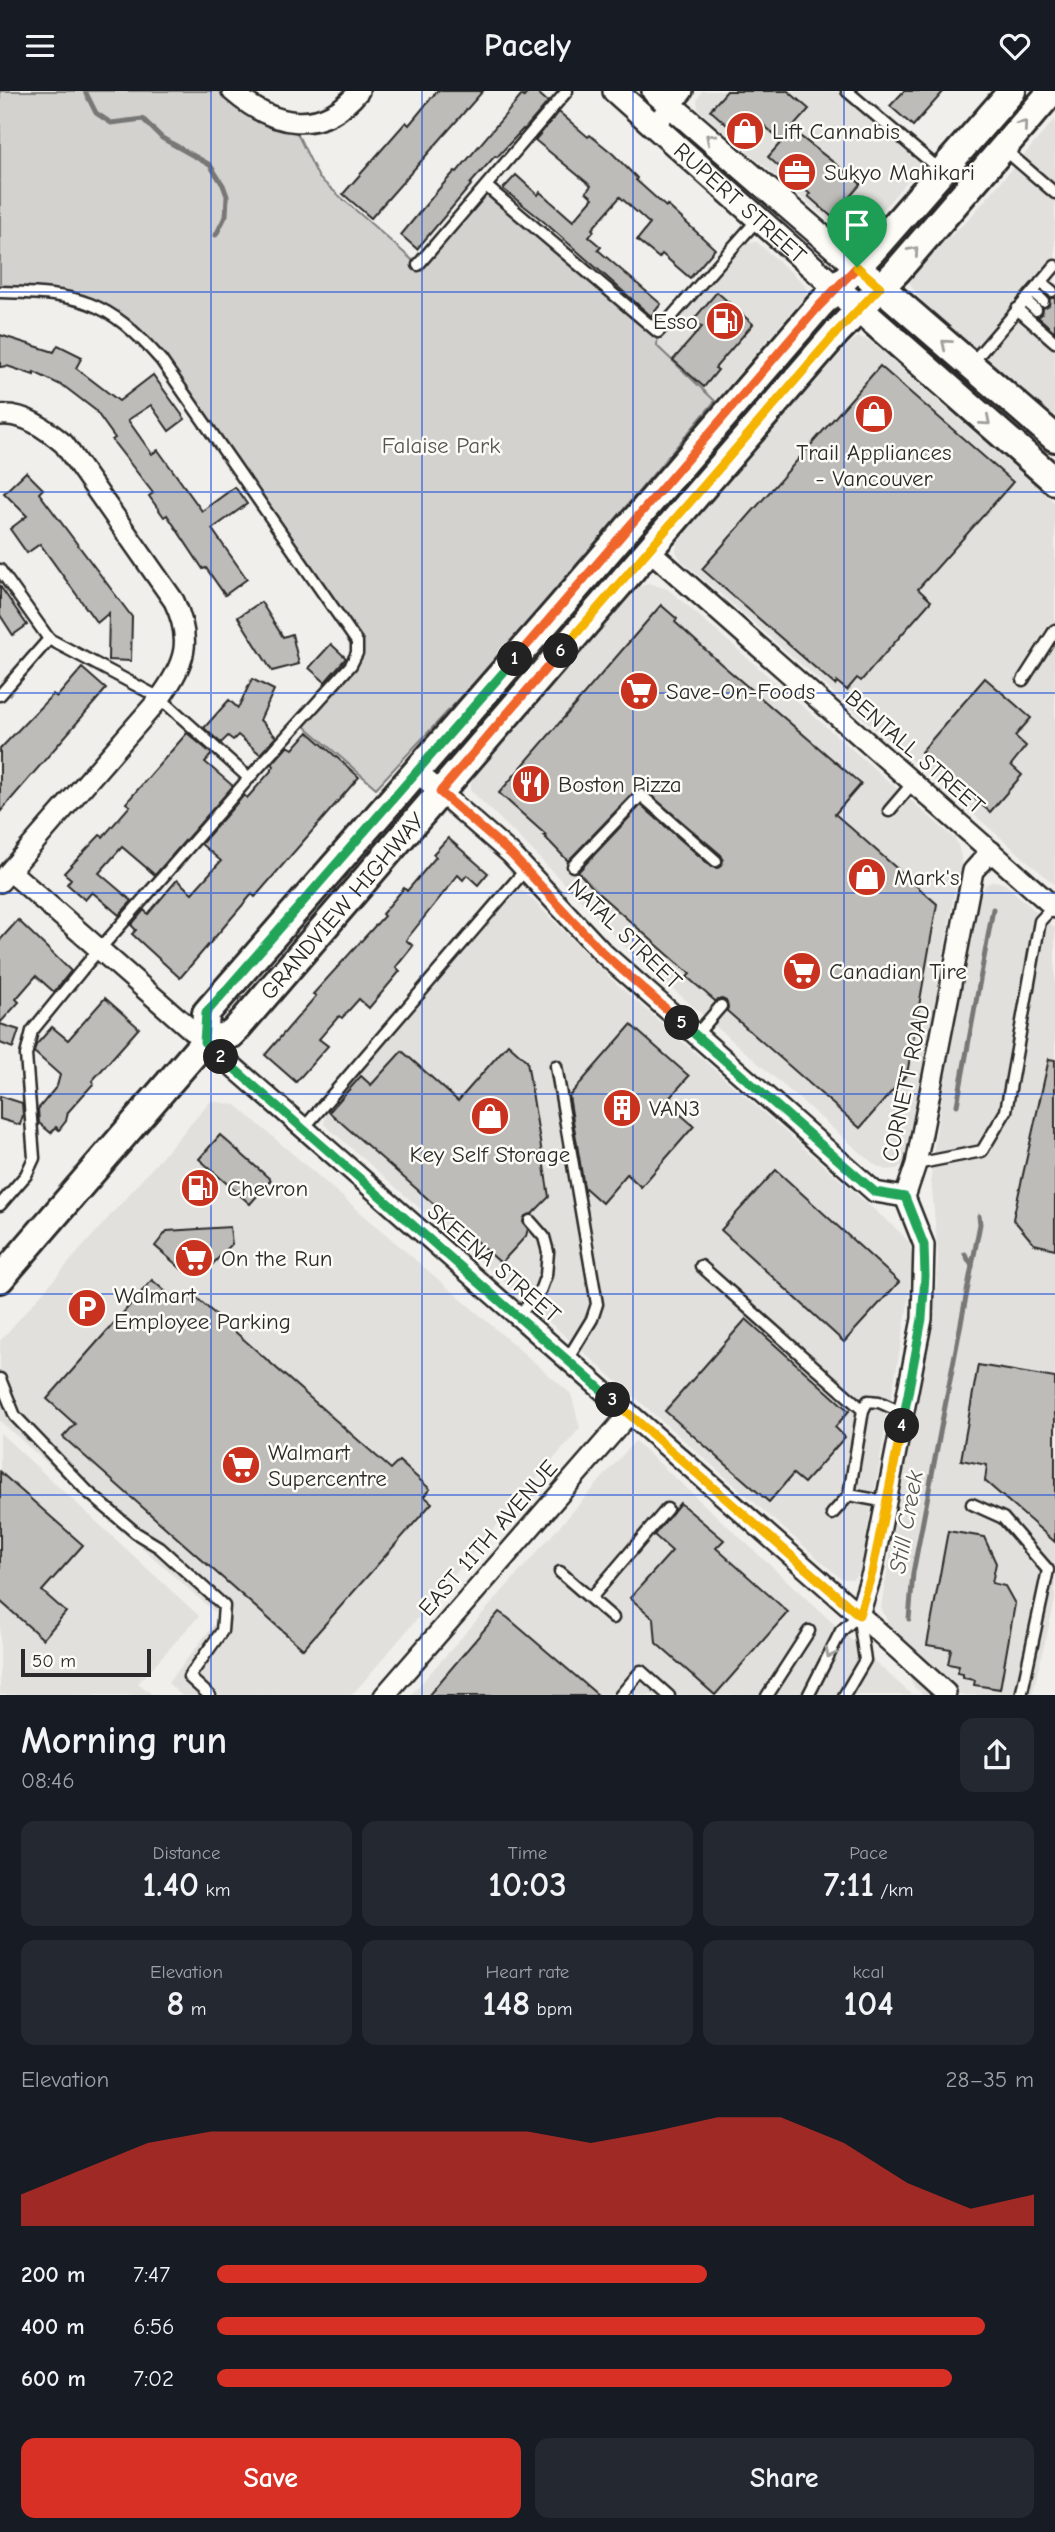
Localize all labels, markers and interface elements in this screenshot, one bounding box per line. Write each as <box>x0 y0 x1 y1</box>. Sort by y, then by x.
icon: menu <box>21 27 59 65</box>
text: Pacely <box>484 27 571 64</box>
icon: heart <box>996 27 1034 65</box>
shop icon: Lift Cannabis <box>724 110 766 152</box>
place label: Lift Cannabis <box>772 118 900 145</box>
one-way arrow <box>1015 120 1028 132</box>
one-way arrow <box>705 134 718 146</box>
street label: RUPERT STREET <box>669 137 812 269</box>
office icon: Sukyo Mahikari <box>776 151 818 193</box>
place label: Sukyo Mahikari <box>824 159 975 186</box>
pin <box>827 195 887 267</box>
icon: arrive <box>838 206 876 244</box>
one-way arrow <box>906 246 918 259</box>
fuel station icon: Esso <box>704 300 746 342</box>
place label: Esso <box>653 308 698 335</box>
one-way arrow <box>941 340 954 352</box>
shop icon: Trail Appliances - Vancouver <box>853 393 895 435</box>
one-way arrow <box>978 413 991 425</box>
park label: Falaise Park <box>382 432 500 459</box>
place label: Trail Appliances - Vancouver <box>796 439 952 492</box>
pin: 6 <box>544 633 578 669</box>
text: 6 <box>556 639 565 661</box>
pin: 1 <box>498 641 532 677</box>
text: 1 <box>511 647 518 669</box>
supermarket icon: Save-On-Foods <box>618 670 660 712</box>
place label: Save-On-Foods <box>666 678 815 705</box>
street label: BENTALL STREET <box>840 684 990 820</box>
restaurant icon: Boston Pizza <box>510 763 552 805</box>
place label: Boston Pizza <box>558 771 682 798</box>
street label: GRANDVIEW HIGHWAY <box>254 807 431 1005</box>
shop icon: Mark's <box>846 856 888 898</box>
place label: Mark's <box>894 864 959 891</box>
street label: NATAL STREET <box>563 873 687 995</box>
supermarket icon: Canadian Tire <box>781 950 823 992</box>
place label: Canadian Tire <box>829 958 967 985</box>
street label: CORNETT ROAD <box>876 1002 936 1164</box>
pin: 5 <box>664 1005 700 1041</box>
text: 5 <box>676 1011 687 1033</box>
pin: 2 <box>204 1039 238 1075</box>
text: 2 <box>216 1045 225 1067</box>
building icon: VAN3 <box>601 1087 643 1129</box>
shop icon: Key Self Storage <box>469 1095 511 1137</box>
place label: VAN3 <box>649 1095 700 1122</box>
place label: Key Self Storage <box>410 1141 570 1168</box>
fuel station icon: Chevron <box>179 1167 221 1209</box>
place label: Chevron <box>227 1175 308 1202</box>
street label: SKEENA STREET <box>422 1198 566 1328</box>
supermarket icon: On the Run <box>173 1237 215 1279</box>
place label: On the Run <box>221 1245 332 1272</box>
place label: Walmart Employee Parking <box>114 1282 291 1335</box>
parking icon: Walmart Employee Parking <box>66 1287 108 1329</box>
pin: 3 <box>596 1383 630 1417</box>
text: 3 <box>608 1388 617 1410</box>
pin: 4 <box>884 1409 920 1443</box>
text: 4 <box>897 1414 906 1436</box>
place label: Walmart Supercentre <box>268 1439 387 1492</box>
supermarket icon: Walmart Supercentre <box>220 1444 262 1486</box>
street label: EAST 11TH AVENUE <box>413 1454 563 1621</box>
water label: Still Creek <box>883 1468 929 1576</box>
one-way arrow <box>825 1646 839 1658</box>
scale bar <box>21 1647 150 1678</box>
text: 50 m <box>32 1650 76 1672</box>
button: share <box>960 1718 1034 1792</box>
text: Morning run <box>21 1719 227 1763</box>
text: 08:46 <box>21 1767 75 1794</box>
text: Distance <box>152 1842 221 1864</box>
text: Time <box>508 1842 547 1864</box>
text: Pace <box>849 1842 888 1864</box>
text: 1.40 <box>143 1864 199 1905</box>
text: 10:03 <box>488 1864 567 1905</box>
text: 7:11 <box>823 1864 874 1905</box>
text: km <box>199 1879 230 1901</box>
text: /km <box>874 1879 914 1901</box>
text: Elevation <box>150 1961 223 1983</box>
text: Heart rate <box>486 1961 569 1983</box>
text: kcal <box>853 1961 884 1983</box>
text: 8 <box>167 1983 184 2024</box>
text: 148 <box>482 1983 530 2024</box>
text: 104 <box>843 1983 894 2024</box>
text: m <box>184 1998 206 2020</box>
text: bpm <box>530 1998 573 2020</box>
text: Elevation <box>21 2066 109 2093</box>
text: 28–35 m <box>946 2066 1034 2093</box>
text: 200 m <box>21 2261 85 2288</box>
text: 7:47 <box>133 2261 170 2288</box>
text: 400 m <box>21 2313 85 2340</box>
text: 6:56 <box>133 2313 175 2340</box>
text: 600 m <box>21 2365 86 2392</box>
text: 7:02 <box>133 2365 174 2392</box>
button: Save <box>21 2438 521 2518</box>
button: Share <box>535 2438 1034 2518</box>

